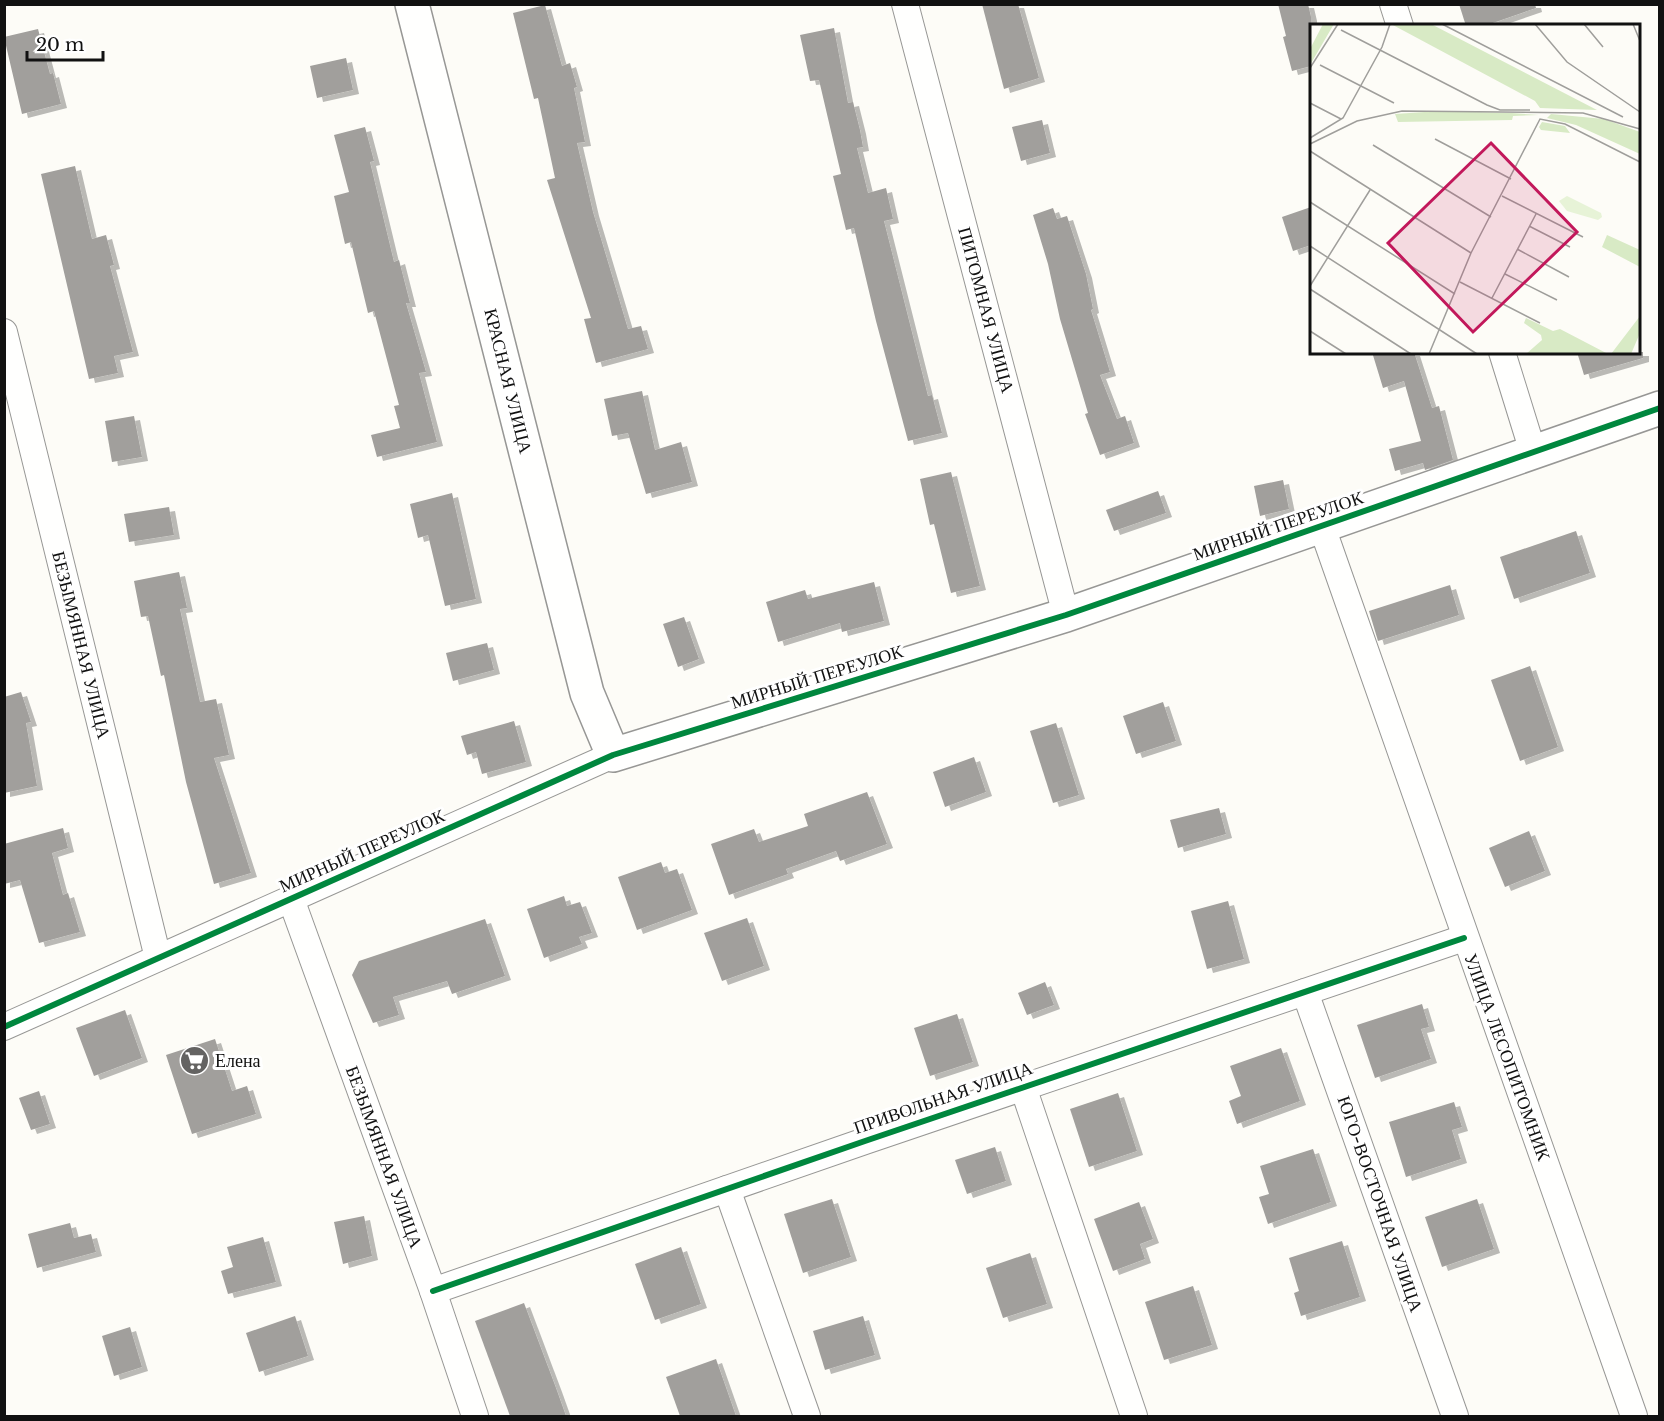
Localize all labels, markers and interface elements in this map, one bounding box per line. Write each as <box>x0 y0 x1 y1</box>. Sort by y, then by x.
scale bar <box>27 24 104 62</box>
inset map <box>1310 24 1640 354</box>
text: 20 m <box>36 34 84 56</box>
street label: ПИТОМНАЯ УЛИЦА <box>953 225 1019 395</box>
street label: КРАСНАЯ УЛИЦА <box>479 306 537 456</box>
street label: МИРНЫЙ ПЕРЕУЛОК <box>1190 486 1367 566</box>
street label: БЕЗЫМЯННАЯ УЛИЦА <box>47 549 115 741</box>
street label: МИРНЫЙ ПЕРЕУЛОК <box>728 640 907 714</box>
street label: МИРНЫЙ ПЕРЕУЛОК <box>276 804 449 897</box>
street label: УЛИЦА ЛЕСОПИТОМНИК <box>1459 950 1555 1165</box>
supermarket icon: Елена <box>178 1045 210 1077</box>
place label: Елена <box>215 1050 261 1072</box>
street label: ПРИВОЛЬНАЯ УЛИЦА <box>851 1057 1035 1139</box>
street label: БЕЗЫМЯННАЯ УЛИЦА <box>341 1063 427 1251</box>
street label: ЮГО-ВОСТОЧНАЯ УЛИЦА <box>1333 1093 1427 1315</box>

